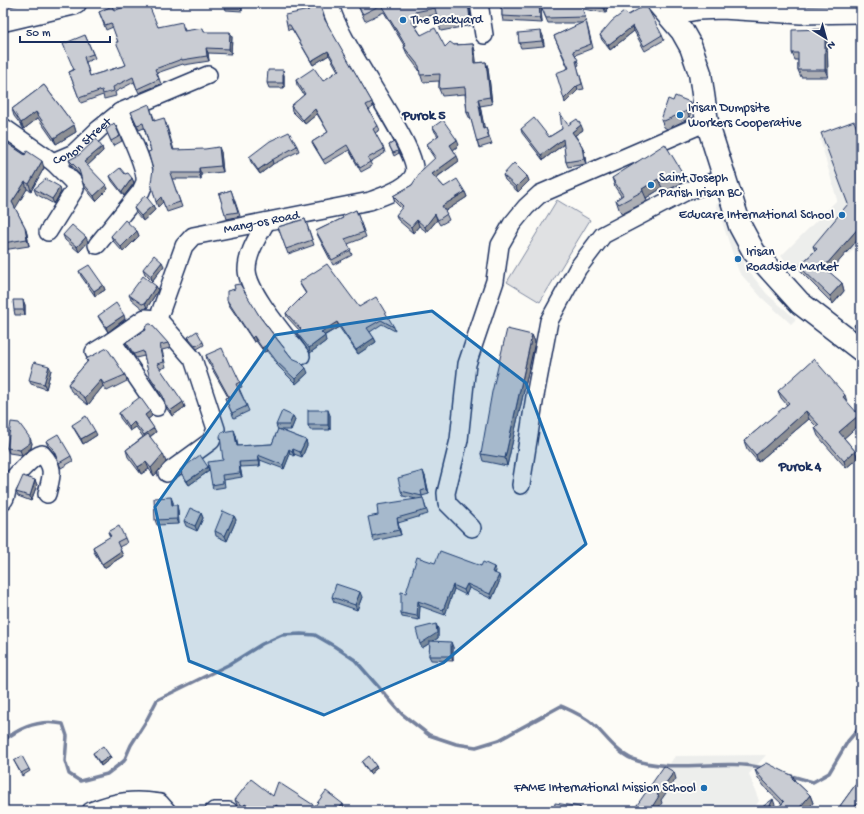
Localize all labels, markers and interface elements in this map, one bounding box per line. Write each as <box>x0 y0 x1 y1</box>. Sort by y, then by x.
place label: The Backyard <box>410 13 484 28</box>
marker: The Backyard <box>398 15 408 25</box>
scale bar <box>20 18 110 44</box>
north arrow <box>806 18 846 58</box>
text: 50 m <box>26 27 51 41</box>
text: N <box>824 37 837 51</box>
place label: Irisan Dumpsite Workers Cooperative <box>688 101 802 131</box>
district label: Purok 5 <box>401 108 446 125</box>
marker: Irisan Dumpsite Workers Cooperative <box>675 110 685 120</box>
street label: Conon Street <box>51 113 116 169</box>
place label: Saint Joseph Parish Irisan BC <box>658 171 742 201</box>
marker: Saint Joseph Parish Irisan BC <box>646 180 656 190</box>
street label: Mang-os Road <box>222 207 302 237</box>
place label: Educare International School <box>679 208 834 223</box>
marker: Educare International School <box>837 210 847 220</box>
place label: Irisan Roadside Market <box>746 245 840 275</box>
marker: Irisan Roadside Market <box>733 254 743 264</box>
district label: Purok 4 <box>778 459 822 476</box>
place label: FAME International Mission School <box>513 781 696 796</box>
marker: FAME International Mission School <box>699 783 709 793</box>

